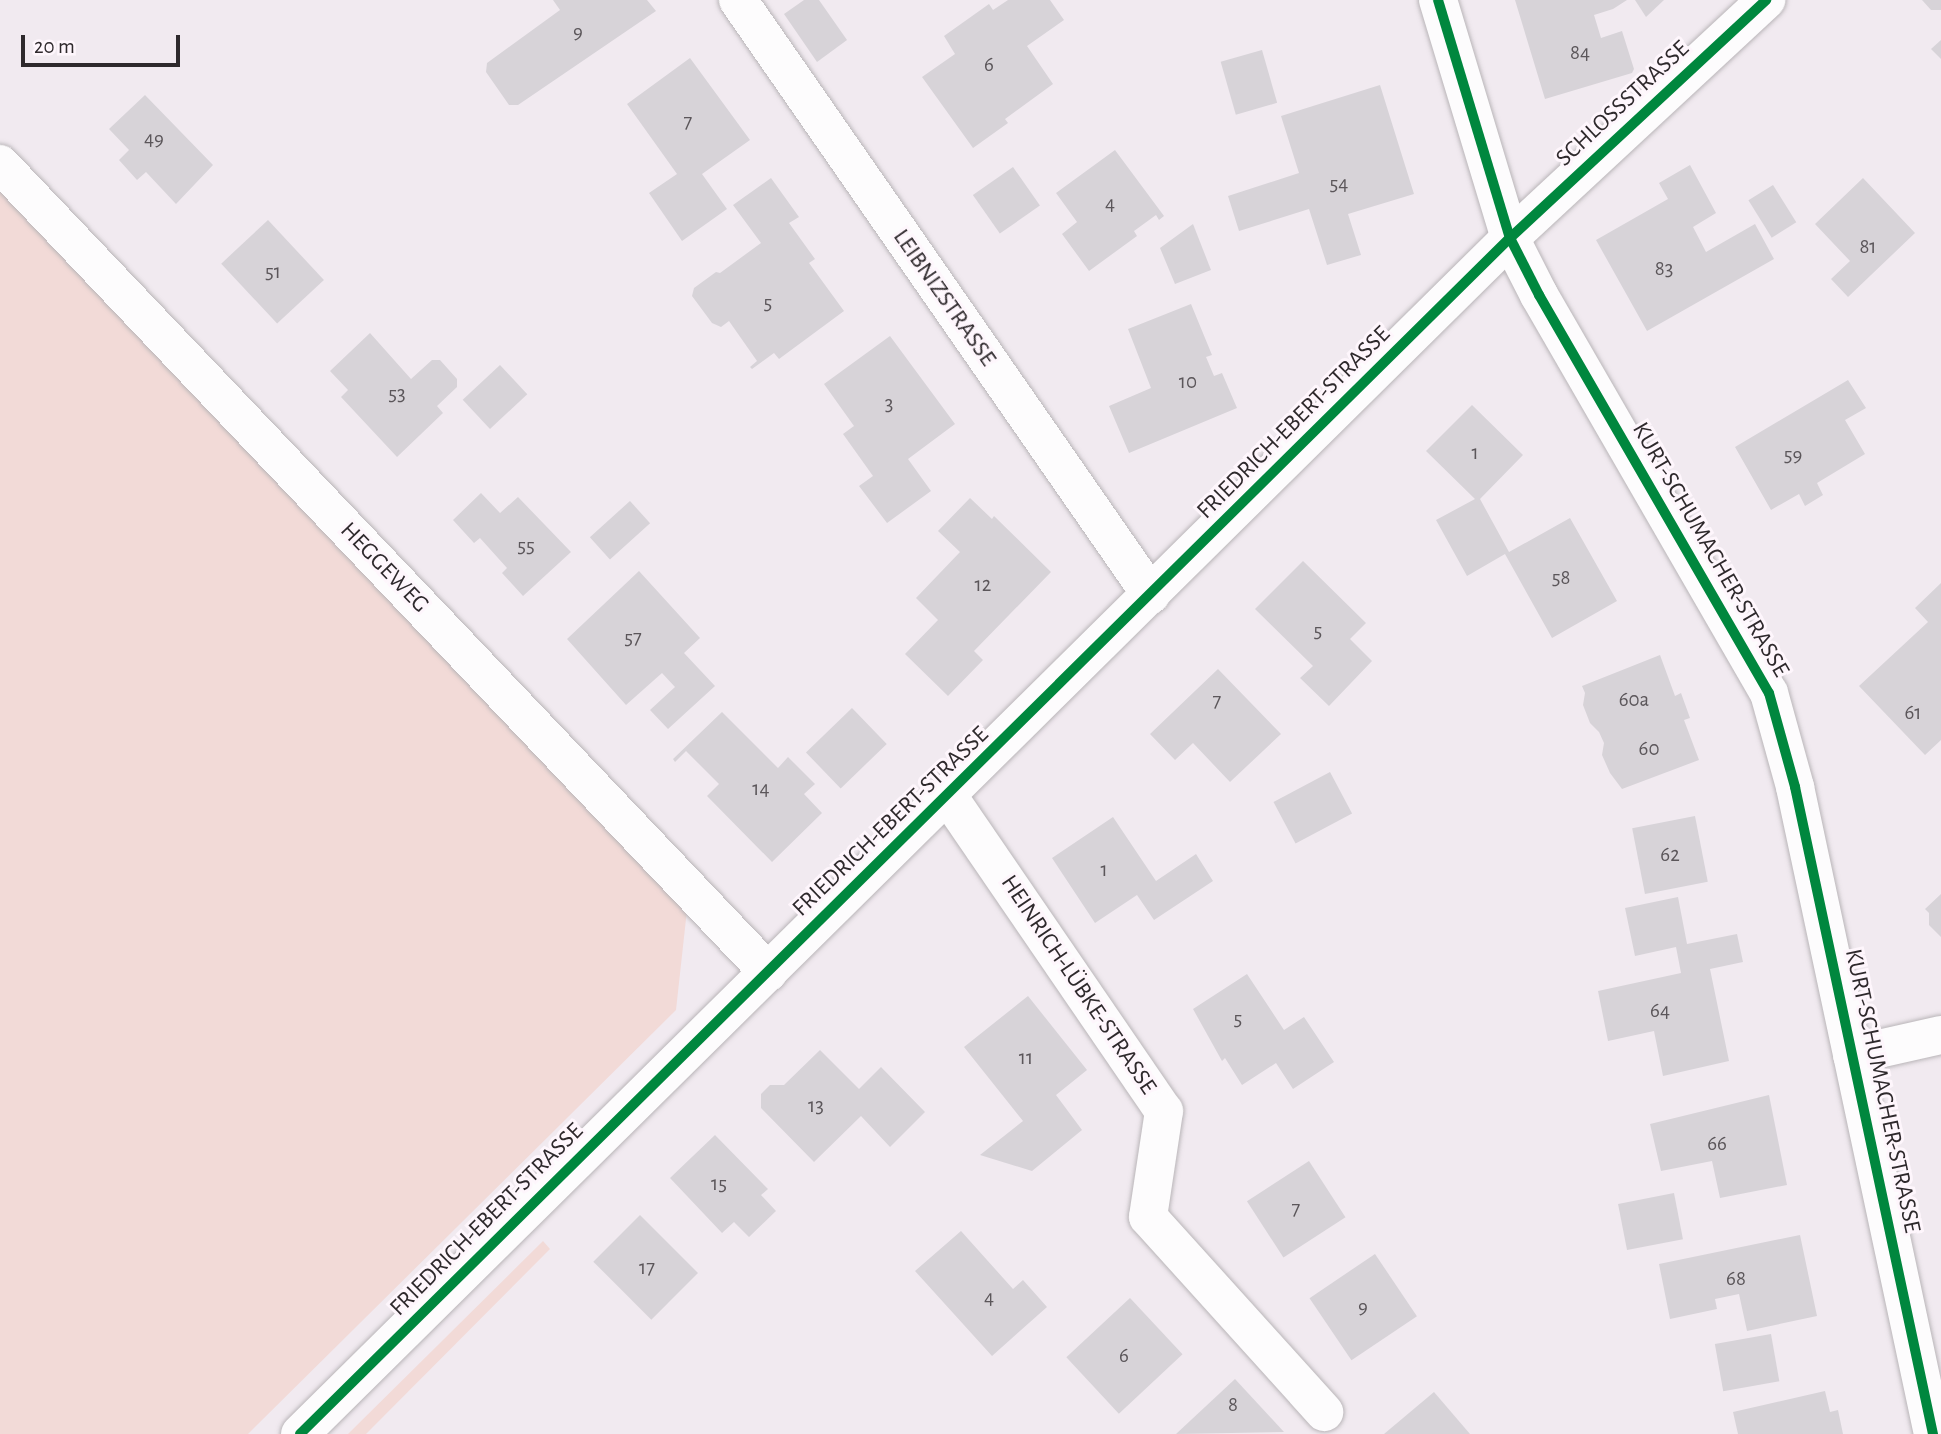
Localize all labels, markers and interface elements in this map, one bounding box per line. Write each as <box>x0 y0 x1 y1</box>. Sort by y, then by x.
house number: 9 <box>573 19 583 45</box>
scale bar <box>24 21 184 65</box>
street label: SCHLOSSSTRASSE <box>1551 35 1695 173</box>
text: 20 m <box>34 36 75 57</box>
house number: 84 <box>1570 40 1590 66</box>
house number: 6 <box>984 52 994 78</box>
house number: 7 <box>684 109 692 135</box>
house number: 49 <box>144 126 164 152</box>
house number: 54 <box>1330 171 1348 197</box>
house number: 4 <box>1105 191 1115 217</box>
street label: LEIBNIZSTRASSE <box>886 224 1002 372</box>
house number: 81 <box>1859 234 1877 260</box>
house number: 83 <box>1655 256 1673 282</box>
house number: 51 <box>265 259 281 285</box>
house number: 5 <box>764 290 772 316</box>
street label: FRIEDRICH-EBERT-STRASSE <box>1191 320 1397 526</box>
house number: 10 <box>1179 369 1197 395</box>
house number: 53 <box>388 381 406 407</box>
house number: 3 <box>885 391 893 417</box>
street label: KURT-SCHUMACHER-STRASSE <box>1625 418 1795 682</box>
house number: 1 <box>1471 440 1479 466</box>
house number: 59 <box>1784 442 1802 468</box>
street label: HEGGEWEG <box>334 517 434 619</box>
house number: 55 <box>517 533 535 559</box>
house number: 58 <box>1552 565 1570 591</box>
house number: 12 <box>975 572 991 598</box>
house number: 5 <box>1314 618 1322 644</box>
house number: 57 <box>624 625 642 651</box>
house number: 60a <box>1619 687 1649 713</box>
house number: 7 <box>1213 688 1221 714</box>
house number: 61 <box>1904 700 1922 726</box>
street label: FRIEDRICH-EBERT-STRASSE <box>787 721 995 923</box>
house number: 60 <box>1639 736 1659 762</box>
house number: 14 <box>752 776 770 802</box>
house number: 62 <box>1660 842 1680 868</box>
house number: 1 <box>1100 857 1108 883</box>
street label: HEINRICH-LÜBKE-STRASSE <box>994 870 1162 1100</box>
street label: KURT-SCHUMACHER-STRASSE <box>1838 946 1926 1236</box>
house number: 64 <box>1650 998 1670 1024</box>
house number: 5 <box>1234 1006 1242 1032</box>
house number: 11 <box>1019 1045 1033 1071</box>
house number: 13 <box>808 1093 824 1119</box>
street label: FRIEDRICH-EBERT-STRASSE <box>384 1117 590 1323</box>
house number: 66 <box>1707 1131 1727 1157</box>
house number: 15 <box>711 1171 727 1197</box>
house number: 7 <box>1292 1196 1300 1222</box>
house number: 17 <box>639 1255 655 1281</box>
house number: 68 <box>1726 1266 1746 1292</box>
house number: 4 <box>984 1285 994 1311</box>
house number: 9 <box>1358 1294 1368 1320</box>
house number: 6 <box>1119 1343 1129 1369</box>
house number: 8 <box>1228 1392 1238 1418</box>

